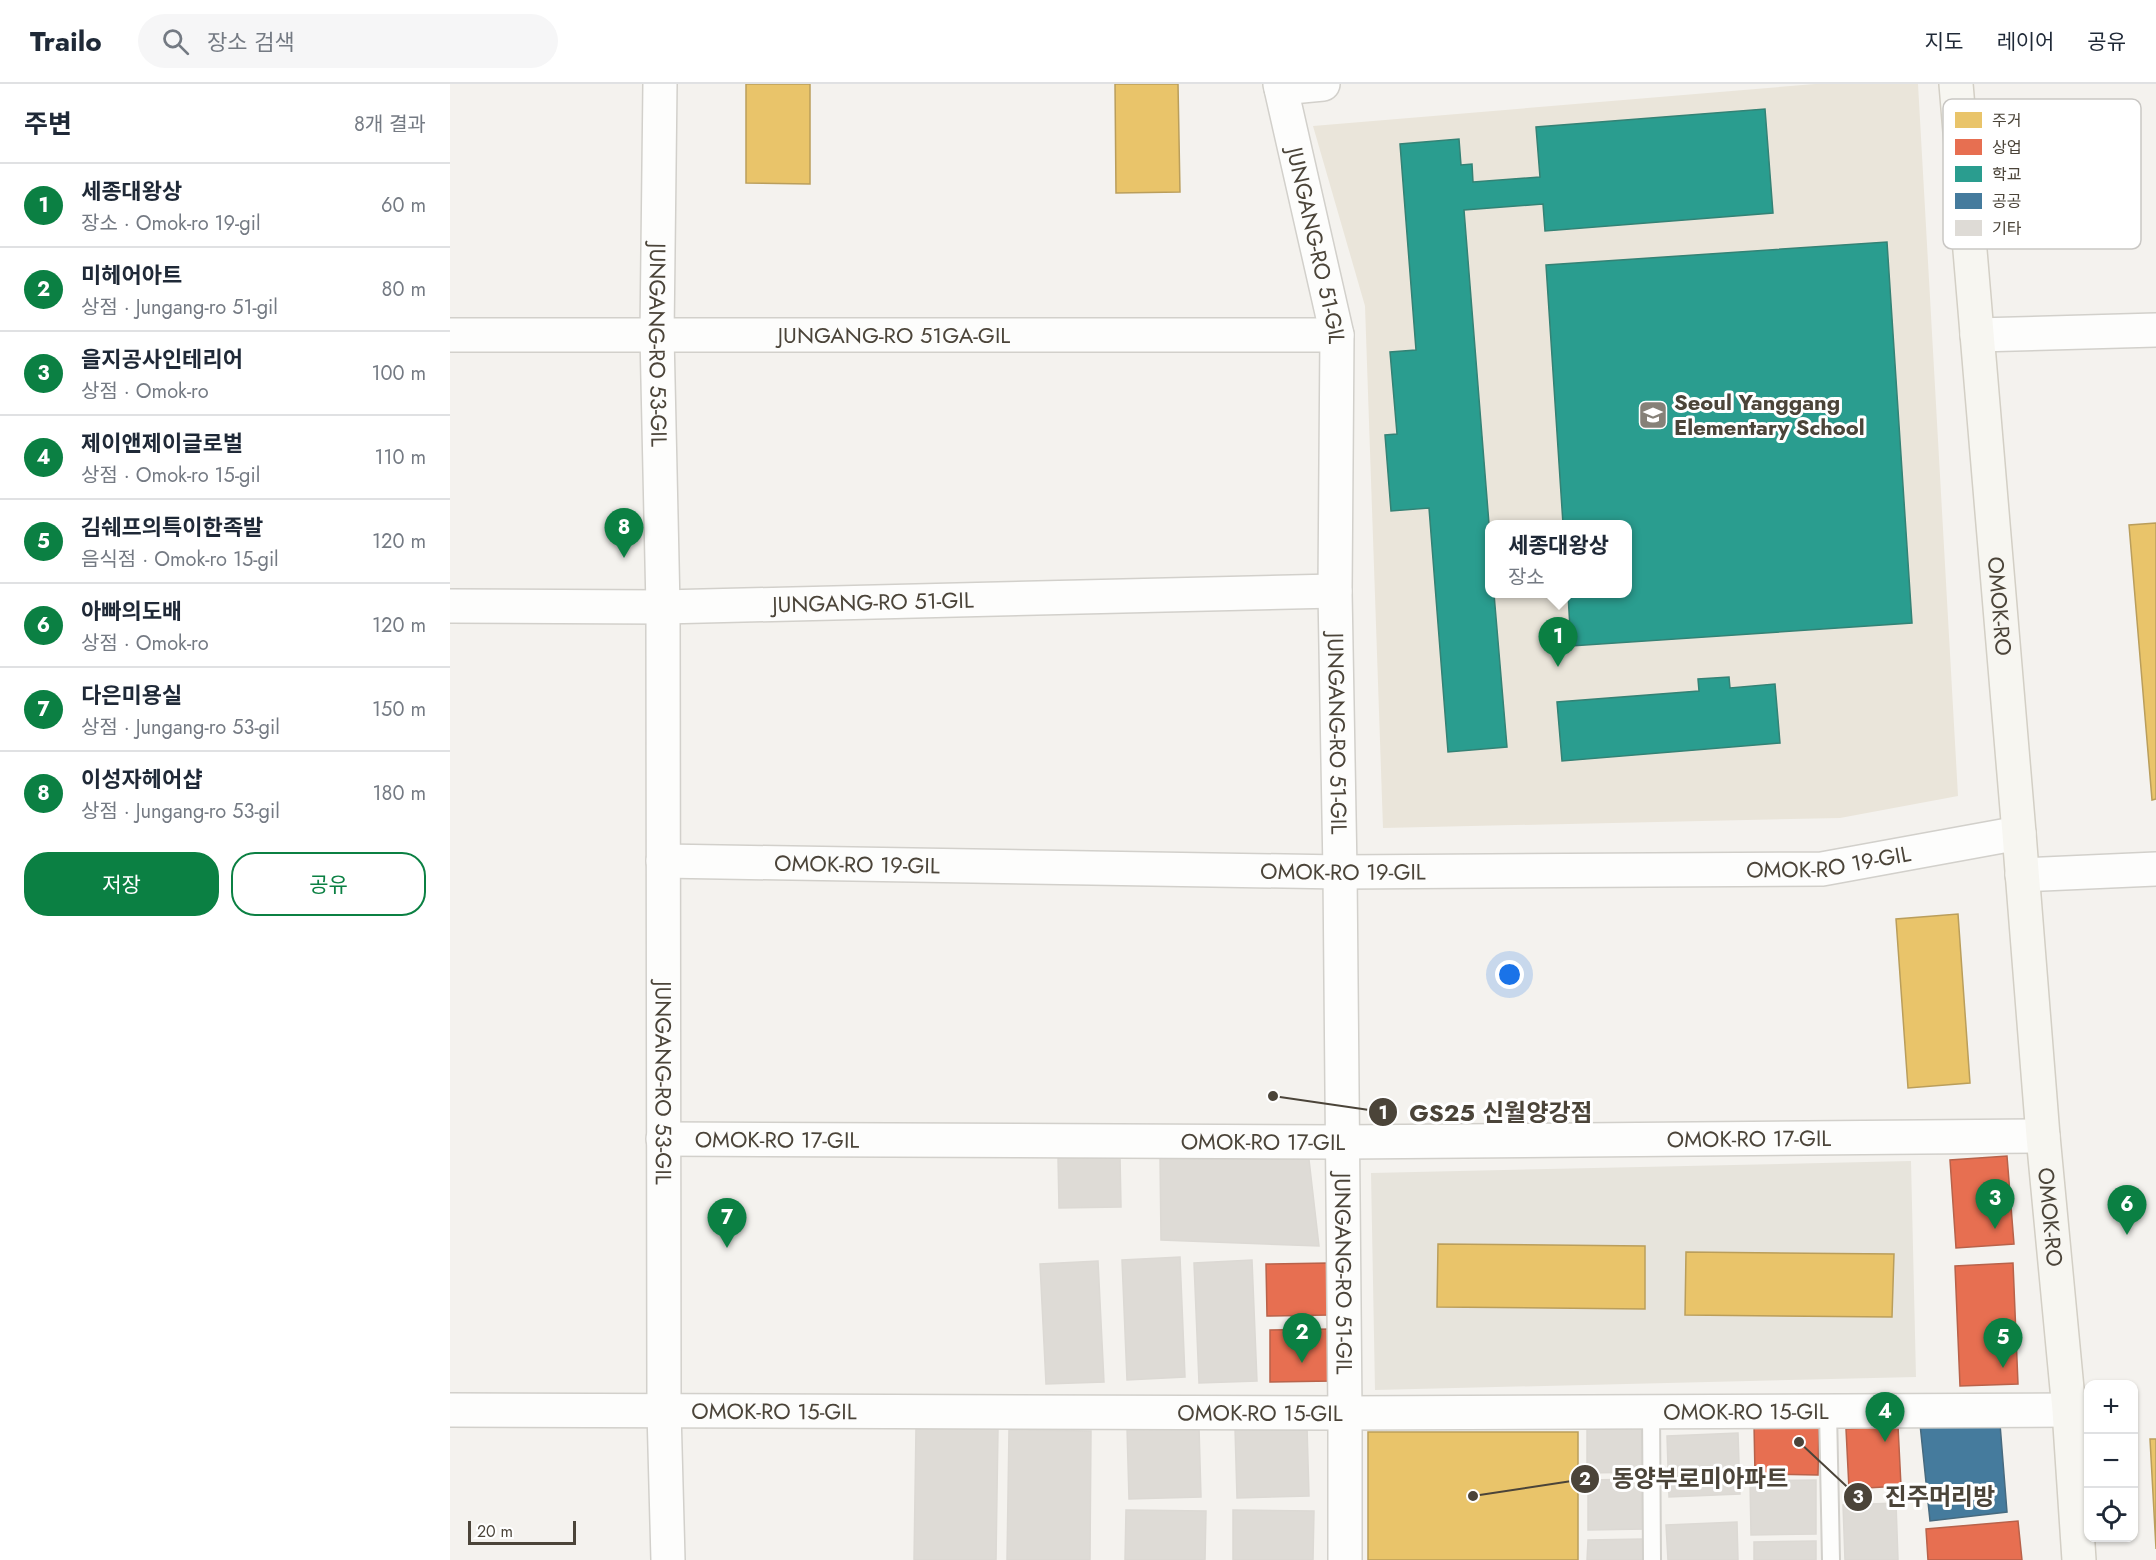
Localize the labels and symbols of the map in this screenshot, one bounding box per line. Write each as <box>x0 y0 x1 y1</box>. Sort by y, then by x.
legend <box>1943 99 2141 249</box>
text: 주거 <box>1992 109 2021 132</box>
text: 상업 <box>1992 136 2021 159</box>
street label: JUNGANG-RO 51-GIL <box>1278 141 1353 345</box>
text: 학교 <box>1992 163 2021 186</box>
text: 공공 <box>1992 190 2021 213</box>
text: 기타 <box>1992 217 2022 240</box>
street label: JUNGANG-RO 53-GIL <box>641 240 675 447</box>
street label: JUNGANG-RO 51GA-GIL <box>775 319 1010 351</box>
place label: Seoul Yanggang Elementary School <box>1674 386 1865 443</box>
school or university icon: Seoul Yanggang Elementary School <box>1637 399 1669 431</box>
pin: 8 <box>604 508 644 558</box>
street label: OMOK-RO <box>1980 555 2020 657</box>
street label: JUNGANG-RO 51-GIL <box>769 584 974 620</box>
pin: 1 <box>1538 618 1578 667</box>
street label: JUNGANG-RO 51-GIL <box>1320 630 1355 835</box>
street label: OMOK-RO 19-GIL <box>1746 837 1913 885</box>
street label: OMOK-RO 19-GIL <box>774 847 940 881</box>
street label: OMOK-RO 19-GIL <box>1260 855 1426 888</box>
your location <box>1495 960 1524 989</box>
street label: JUNGANG-RO 53-GIL <box>647 978 680 1185</box>
callout: GS25 신월양강점 <box>1368 1091 1605 1133</box>
text: GS25 신월양강점 <box>1409 1095 1593 1130</box>
text: 1 <box>1378 1100 1388 1126</box>
street label: OMOK-RO 17-GIL <box>1667 1122 1831 1155</box>
street label: OMOK-RO 17-GIL <box>695 1123 859 1156</box>
street label: OMOK-RO 17-GIL <box>1181 1125 1345 1158</box>
street label: OMOK-RO <box>2030 1166 2071 1268</box>
street label: JUNGANG-RO 51-GIL <box>1327 1170 1361 1374</box>
pin: 3 <box>1976 1180 2014 1229</box>
pin: 6 <box>2108 1186 2146 1235</box>
pin: 7 <box>708 1198 746 1248</box>
pin: 2 <box>1282 1314 1322 1363</box>
pin: 5 <box>1984 1318 2022 1368</box>
pin: 4 <box>1866 1392 1904 1442</box>
street label: OMOK-RO 15-GIL <box>691 1395 857 1427</box>
street label: OMOK-RO 15-GIL <box>1663 1395 1829 1428</box>
street label: OMOK-RO 15-GIL <box>1177 1396 1343 1429</box>
callout: 동양부로미아파트 <box>1570 1458 1800 1500</box>
text: 동양부로미아파트 <box>1612 1461 1788 1496</box>
text: 2 <box>1579 1466 1591 1492</box>
callout: 진주머리방 <box>1843 1476 2007 1518</box>
text: 진주머리방 <box>1885 1479 1995 1514</box>
text: 3 <box>1852 1484 1864 1510</box>
scale bar <box>468 1518 576 1546</box>

